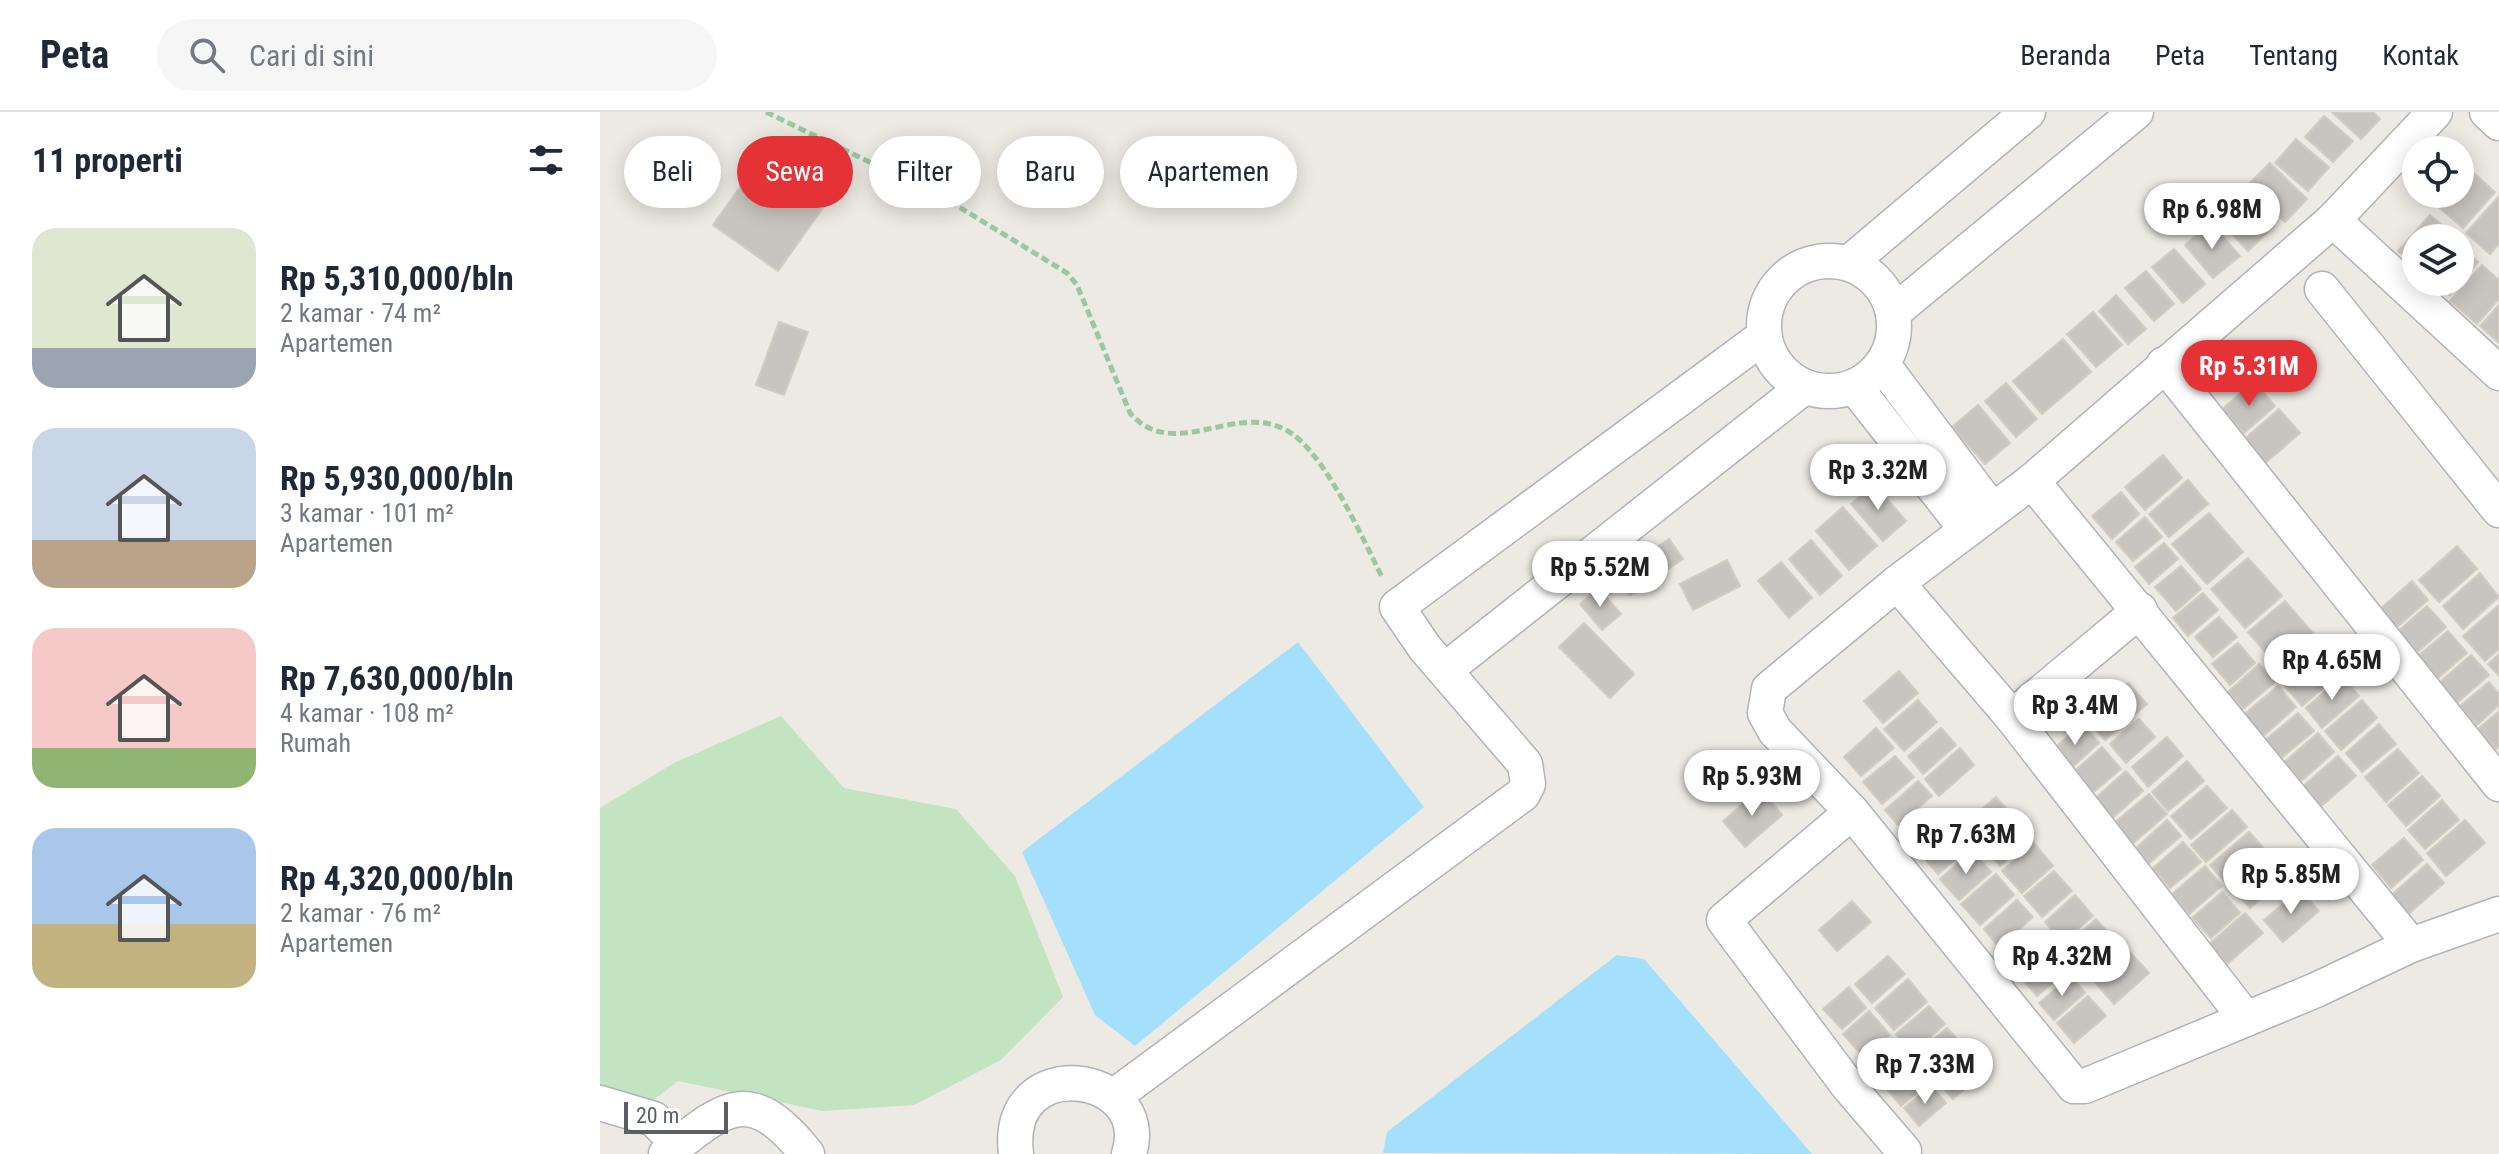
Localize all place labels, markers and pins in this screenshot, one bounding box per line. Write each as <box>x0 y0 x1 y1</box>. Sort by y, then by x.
pin: Rp 6.98M <box>2129 183 2295 251</box>
pin: Rp 5.31M <box>2166 340 2332 408</box>
pin: Rp 3.32M <box>1795 444 1961 512</box>
pin: Rp 5.52M <box>1517 541 1683 609</box>
pin: Rp 4.65M <box>2249 634 2415 702</box>
pin: Rp 3.4M <box>2001 679 2149 747</box>
pin: Rp 5.93M <box>1669 750 1835 818</box>
pin: Rp 7.63M <box>1883 808 2049 876</box>
pin: Rp 5.85M <box>2208 848 2374 916</box>
pin: Rp 4.32M <box>1979 930 2145 998</box>
pin: Rp 7.33M <box>1842 1038 2008 1106</box>

